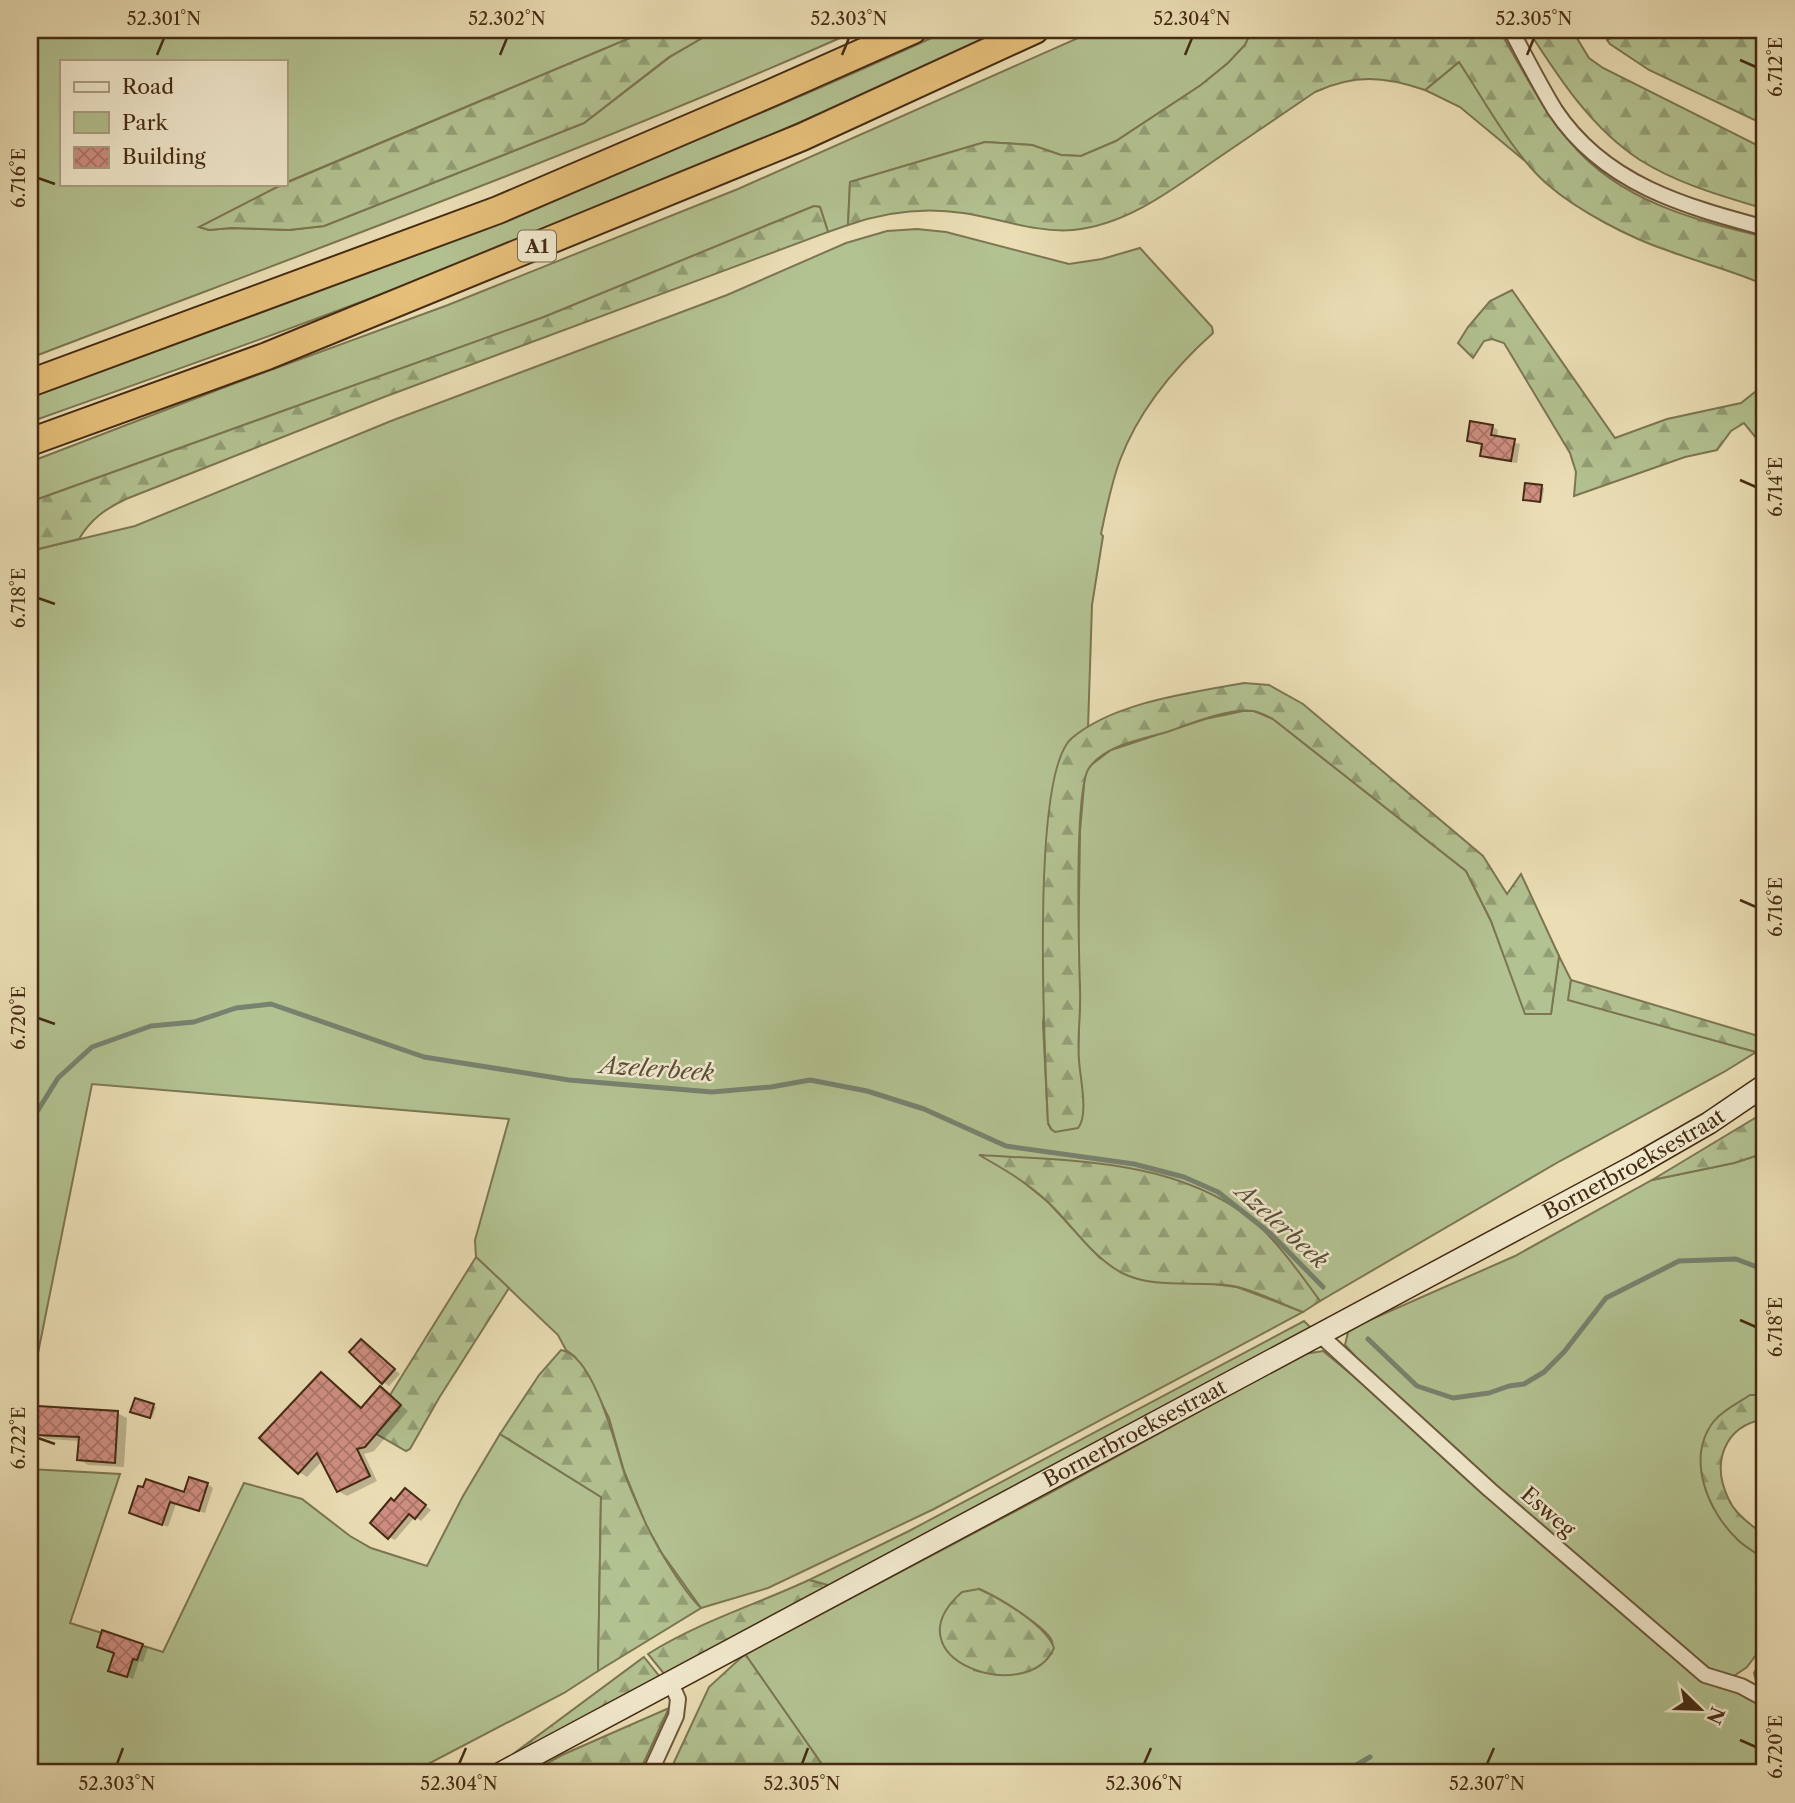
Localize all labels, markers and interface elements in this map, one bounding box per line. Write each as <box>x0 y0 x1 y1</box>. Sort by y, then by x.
text: 52.301°N <box>127 8 201 30</box>
text: 52.302°N <box>468 8 546 30</box>
text: 52.303°N <box>811 8 888 30</box>
text: 52.304°N <box>1153 8 1231 30</box>
text: 52.305°N <box>1496 8 1573 30</box>
text: 6.712°E <box>1765 37 1787 97</box>
legend <box>60 60 287 186</box>
text: Road <box>122 74 174 99</box>
text: Park <box>122 110 168 135</box>
text: Building <box>122 144 207 169</box>
text: 6.716°E <box>8 148 30 208</box>
road number: A1 <box>518 230 556 262</box>
text: 6.714°E <box>1765 457 1787 517</box>
text: 6.718°E <box>8 568 30 628</box>
text: 6.716°E <box>1765 877 1787 937</box>
text: 6.720°E <box>8 986 30 1050</box>
water label: Azelerbeek <box>596 1051 715 1087</box>
street label: Bornerbroeksestraat <box>1539 1103 1730 1224</box>
water label: Azelerbeek <box>1228 1175 1334 1275</box>
text: 6.718°E <box>1765 1297 1787 1357</box>
street label: Bornerbroeksestraat <box>1039 1374 1231 1492</box>
text: 6.722°E <box>8 1406 30 1470</box>
street label: Esweg <box>1516 1481 1581 1542</box>
north arrow <box>1666 1674 1736 1744</box>
text: N <box>1701 1703 1729 1728</box>
text: 6.720°E <box>1765 1715 1787 1779</box>
text: 52.303°N <box>79 1773 156 1795</box>
text: 52.304°N <box>420 1773 498 1795</box>
text: 52.305°N <box>764 1773 841 1795</box>
text: 52.306°N <box>1105 1773 1183 1795</box>
text: 52.307°N <box>1449 1773 1525 1795</box>

